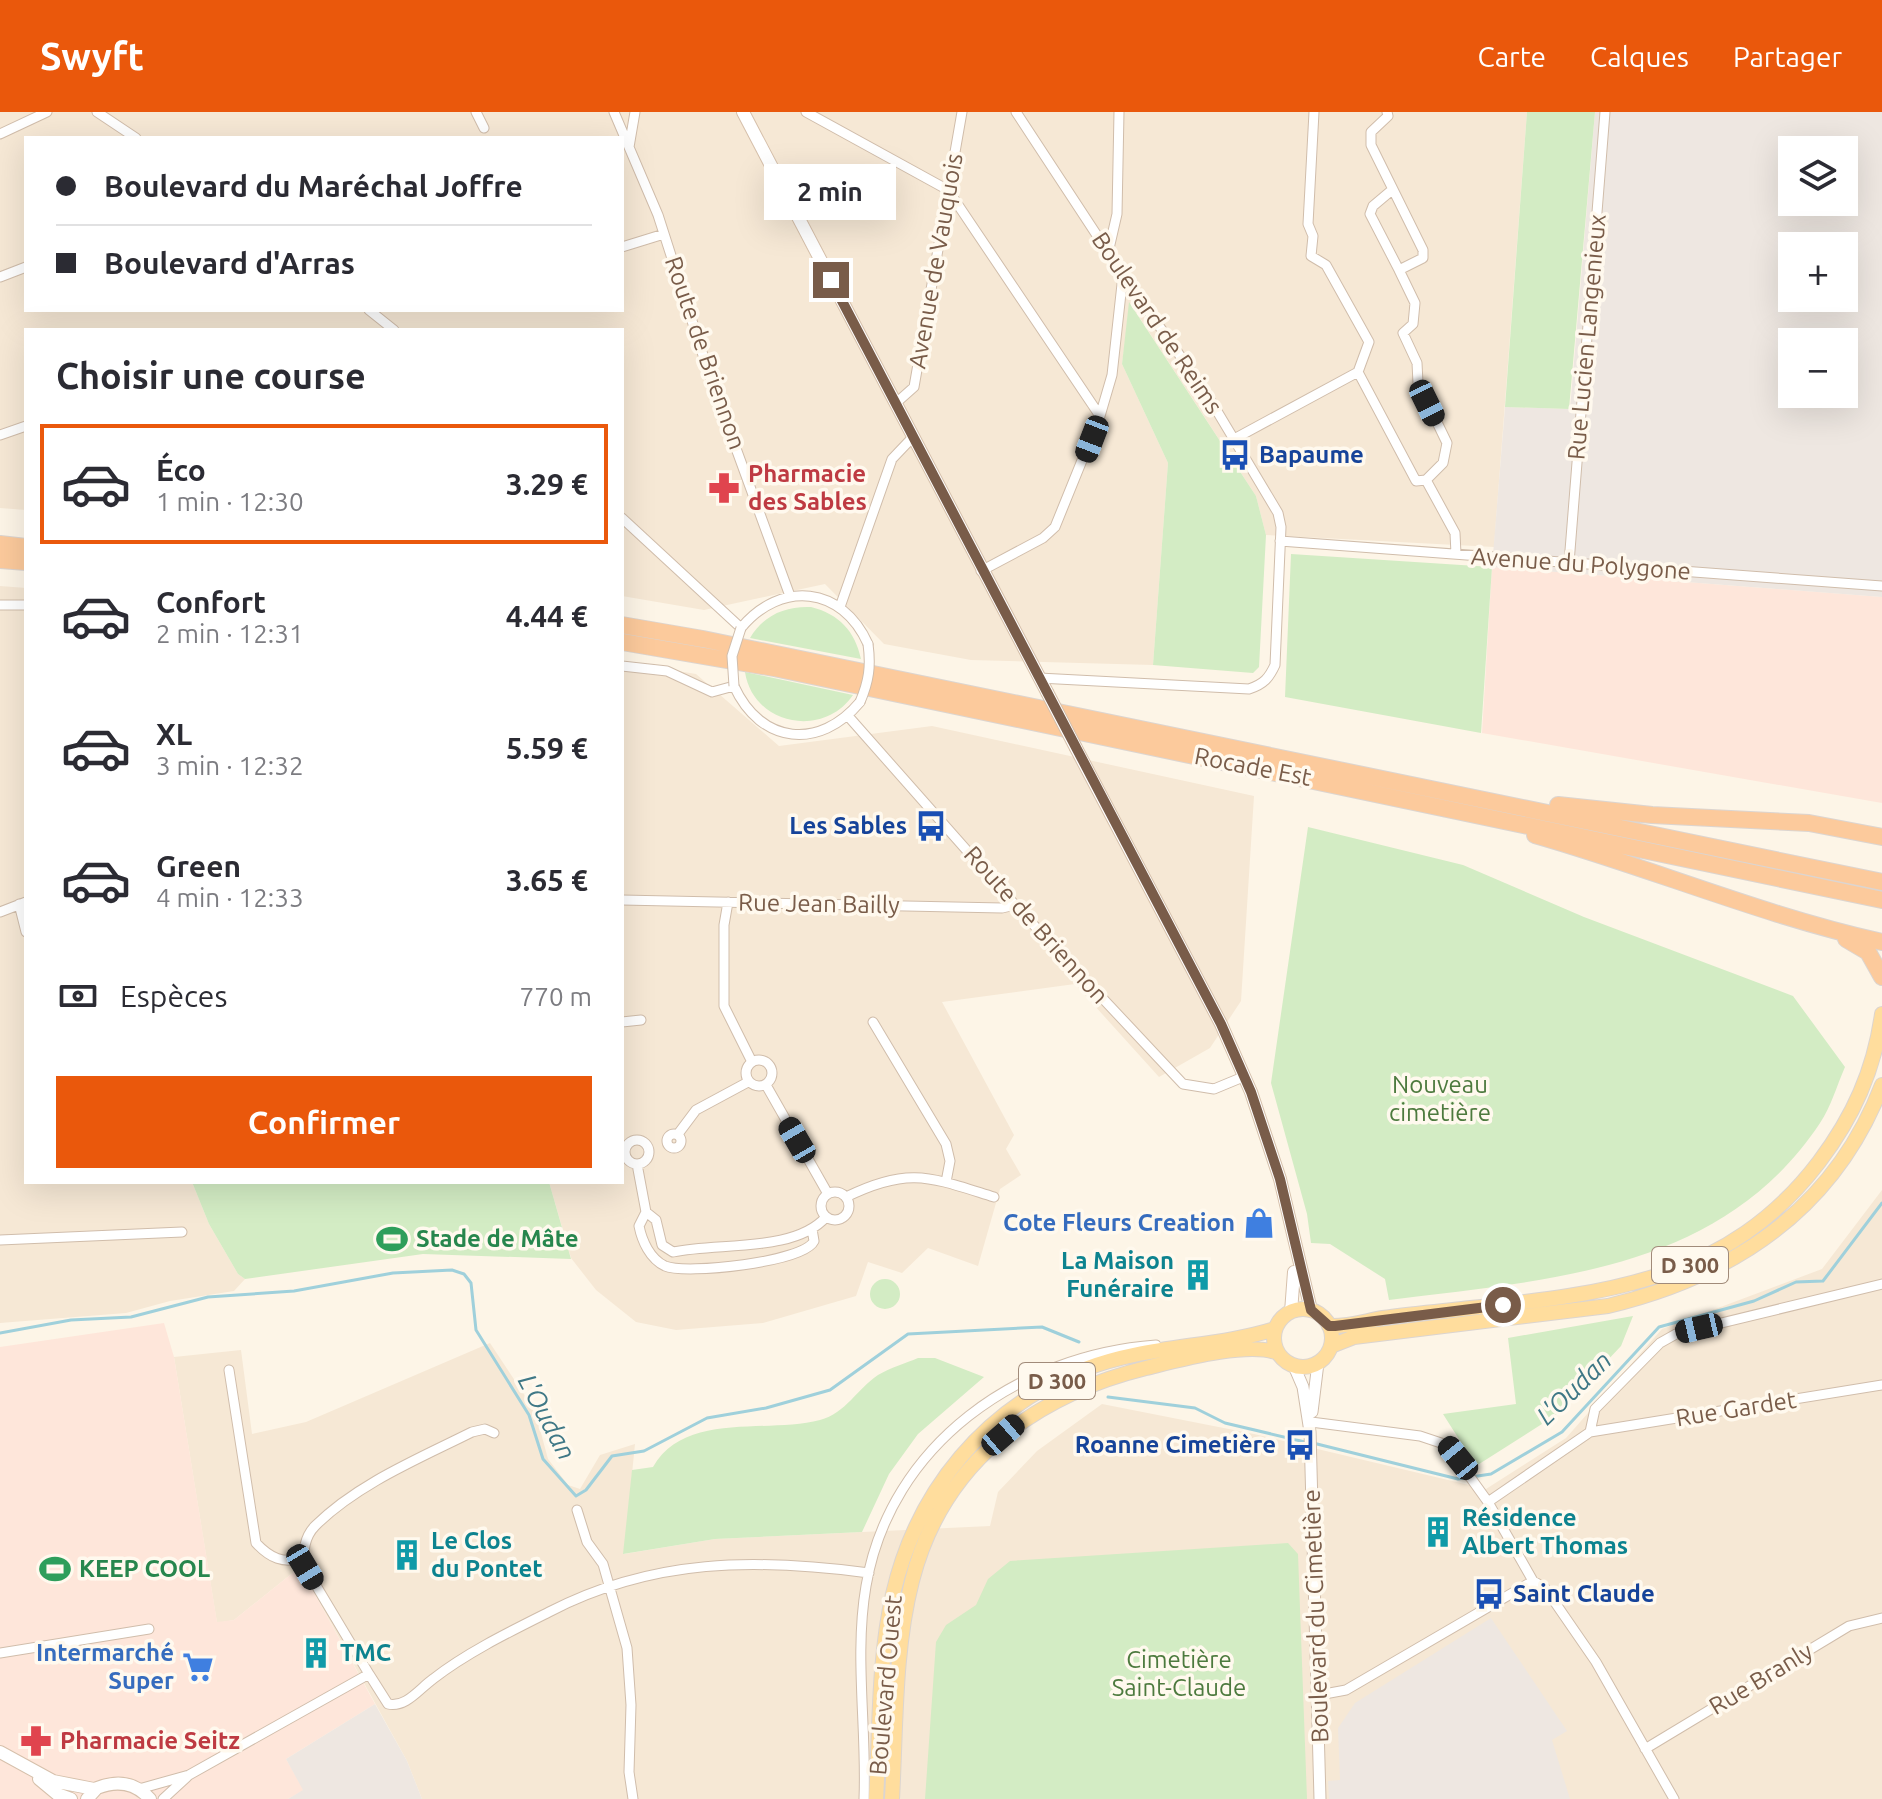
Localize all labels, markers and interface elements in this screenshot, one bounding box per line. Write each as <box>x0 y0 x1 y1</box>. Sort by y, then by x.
text: Swyft <box>40 35 144 77</box>
text: Carte <box>1477 41 1546 72</box>
text: Calques <box>1590 41 1689 72</box>
text: Partager <box>1733 41 1842 72</box>
map controls <box>1778 136 1858 408</box>
button: layers <box>1778 136 1858 216</box>
street label: Avenue de Vauquois <box>903 151 968 371</box>
callout: 2 min <box>765 164 897 220</box>
text: Boulevard du Maréchal Joffre <box>104 169 523 203</box>
text: 2 min <box>797 177 863 206</box>
street label: Rue Lucien Langenieux <box>1562 213 1611 461</box>
street label: Boulevard de Reims <box>1087 227 1228 419</box>
button: + <box>1778 232 1858 312</box>
text: Boulevard d'Arras <box>104 246 355 280</box>
street label: Route de Briennon <box>660 253 751 453</box>
route end <box>813 262 849 298</box>
button: − <box>1778 328 1858 408</box>
text: Choisir une course <box>56 355 366 396</box>
car <box>1406 376 1448 430</box>
car <box>1072 412 1112 466</box>
bus stop icon: Bapaume <box>1218 438 1252 472</box>
place label: Bapaume <box>1259 441 1364 468</box>
icon: car <box>60 448 132 520</box>
text: Éco <box>156 453 206 487</box>
place label: Pharmacie des Sables <box>748 460 867 515</box>
text: 3.29 € <box>506 467 588 501</box>
pharmacy icon: Pharmacie des Sables <box>707 471 741 505</box>
text: 1 min · 12:30 <box>156 487 304 516</box>
street label: Avenue du Polygone <box>1470 542 1692 585</box>
icon: car <box>60 580 132 652</box>
text: Confort <box>156 585 266 619</box>
text: 4.44 € <box>506 599 588 633</box>
text: 2 min · 12:31 <box>156 619 304 648</box>
icon: car <box>60 712 132 784</box>
text: XL <box>156 717 192 751</box>
text: 5.59 € <box>506 731 588 765</box>
street label: Rocade Est <box>1192 742 1314 791</box>
text: 3 min · 12:32 <box>156 751 304 780</box>
bus stop icon: Les Sables <box>914 809 948 843</box>
place label: Les Sables <box>789 812 907 839</box>
street label: Route de Briennon <box>959 841 1114 1009</box>
icon: car <box>60 844 132 916</box>
text: Green <box>156 849 241 883</box>
text: 3.65 € <box>506 863 588 897</box>
text: 4 min · 12:33 <box>156 883 304 912</box>
street label: Rue Jean Bailly <box>738 889 900 918</box>
icon: cash <box>56 974 100 1018</box>
text: Espèces <box>120 979 227 1013</box>
text: 770 m <box>520 982 592 1011</box>
park label: Nouveau cimetière <box>1389 1071 1491 1126</box>
button: Confirmer <box>56 1076 592 1168</box>
car <box>775 1113 819 1167</box>
shop icon: Cote Fleurs Creation <box>1242 1206 1276 1240</box>
place label: Cote Fleurs Creation <box>1003 1209 1235 1236</box>
sports icon: Stade de Mâte <box>375 1222 409 1256</box>
place label: Stade de Mâte <box>416 1225 579 1252</box>
place label: La Maison Funéraire <box>1061 1247 1174 1302</box>
road number: D 300 <box>1652 1247 1728 1283</box>
building icon: La Maison Funéraire <box>1181 1258 1215 1292</box>
route start <box>1485 1287 1521 1323</box>
car <box>1673 1311 1725 1345</box>
water label: L'Oudan <box>1530 1345 1617 1430</box>
road number: D 300 <box>1019 1363 1095 1399</box>
water label: L'Oudan <box>513 1369 582 1464</box>
street label: Rue Gardet <box>1674 1386 1799 1431</box>
car <box>977 1410 1029 1460</box>
bus stop icon: Roanne Cimetière <box>1283 1428 1317 1462</box>
place label: Roanne Cimetière <box>1075 1431 1276 1458</box>
car <box>1434 1432 1482 1484</box>
street label: Boulevard du Cimetière <box>1298 1489 1333 1743</box>
place label: Résidence Albert Thomas <box>1462 1504 1628 1559</box>
building icon: Résidence Albert Thomas <box>1421 1515 1455 1549</box>
place label: Le Clos du Pontet <box>431 1527 543 1582</box>
building icon: Le Clos du Pontet <box>390 1538 424 1572</box>
car <box>282 1540 328 1594</box>
sports icon: KEEP COOL <box>38 1552 72 1586</box>
place label: KEEP COOL <box>79 1555 210 1582</box>
bus stop icon: Saint Claude <box>1472 1577 1506 1611</box>
place label: Saint Claude <box>1513 1580 1655 1607</box>
street label: Boulevard Ouest <box>864 1593 907 1776</box>
building icon: TMC <box>299 1636 333 1670</box>
street label: Rue Branly <box>1704 1637 1818 1720</box>
place label: Intermarché Super <box>36 1639 174 1694</box>
place label: TMC <box>340 1639 391 1666</box>
park label: Cimetière Saint-Claude <box>1112 1646 1246 1701</box>
supermarket icon: Intermarché Super <box>181 1650 215 1684</box>
pharmacy icon: Pharmacie Seitz <box>19 1724 53 1758</box>
place label: Pharmacie Seitz <box>60 1727 240 1754</box>

